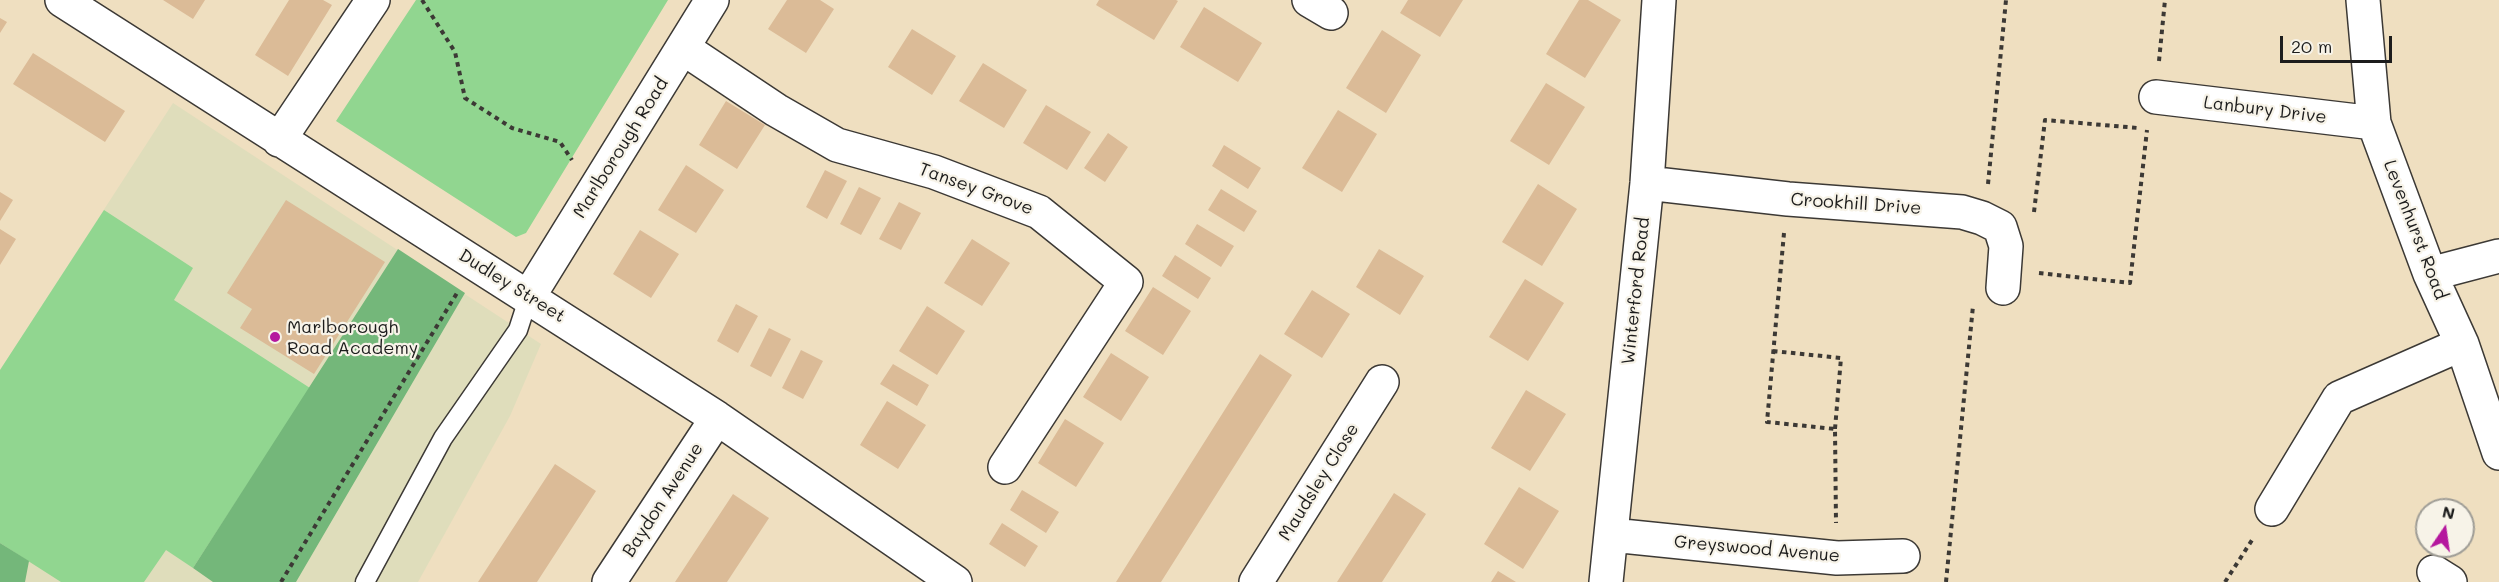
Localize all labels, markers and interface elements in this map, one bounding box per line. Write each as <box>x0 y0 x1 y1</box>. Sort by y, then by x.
scale bar <box>2283 24 2396 62</box>
text: 20 m <box>2291 34 2332 58</box>
street label: Marlborough Road <box>569 74 673 222</box>
street label: Lanbury Drive <box>2202 92 2328 128</box>
street label: Levenhurst Road <box>2378 157 2452 303</box>
street label: Tansey Grove <box>916 158 1036 220</box>
street label: Crookhill Drive <box>1790 189 1922 219</box>
street label: Winterford Road <box>1618 216 1654 366</box>
street label: Dudley Street <box>455 245 569 327</box>
place label: Marlborough Road Academy <box>287 316 418 358</box>
marker: Marlborough Road Academy <box>268 330 282 344</box>
street label: Maudsley Close <box>1274 419 1364 545</box>
street label: Baydon Avenue <box>618 439 708 561</box>
north arrow <box>2415 498 2475 558</box>
text: N <box>2440 500 2457 524</box>
street label: Greyswood Avenue <box>1673 531 1841 567</box>

